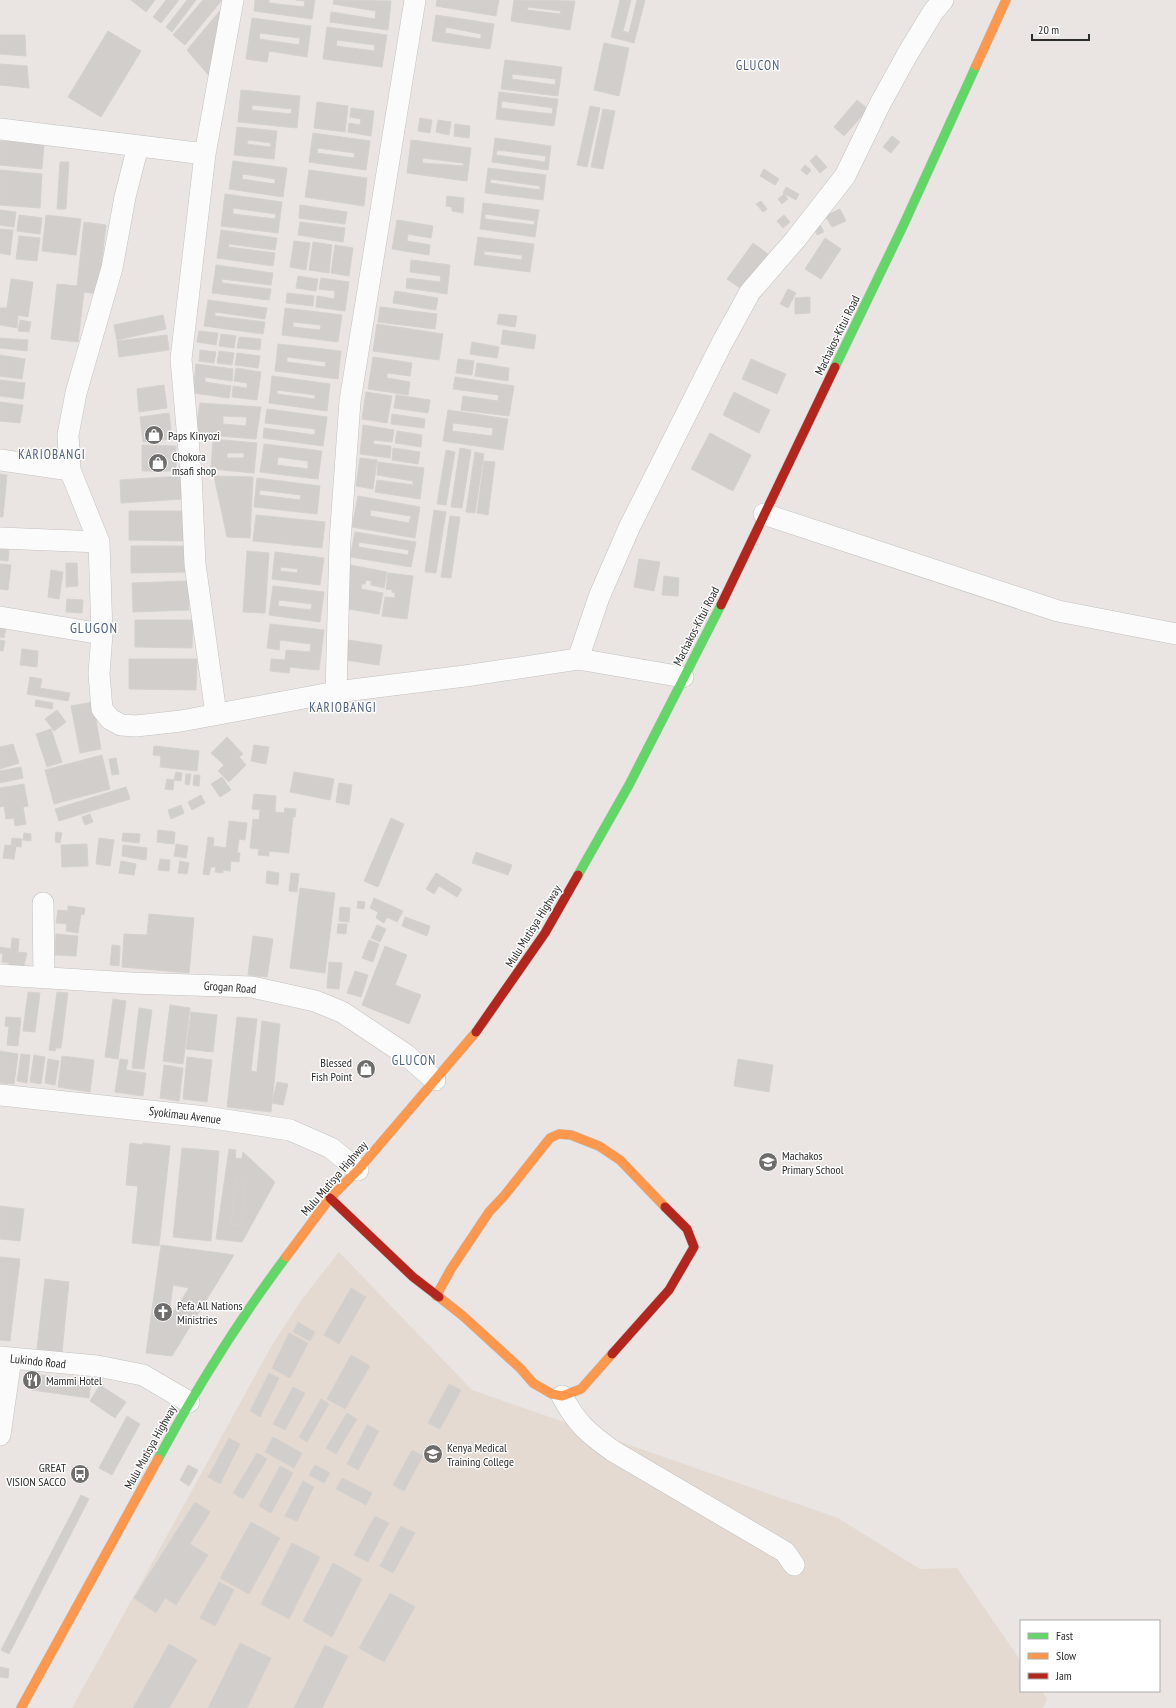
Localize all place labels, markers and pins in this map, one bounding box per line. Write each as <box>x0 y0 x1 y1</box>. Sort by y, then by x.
shop icon: Paps Kinyozi <box>143 424 165 446</box>
place label: Paps Kinyozi <box>168 428 220 443</box>
place label: Chokora msafi shop <box>172 449 216 478</box>
shop icon: Chokora msafi shop <box>147 452 169 474</box>
place label: Blessed Fish Point <box>311 1055 353 1084</box>
shop icon: Blessed Fish Point <box>355 1058 377 1080</box>
place label: Machakos Primary School <box>782 1148 844 1177</box>
school or university icon: Machakos Primary School <box>757 1151 779 1173</box>
place label: Pefa All Nations Ministries <box>177 1298 243 1327</box>
church icon: Pefa All Nations Ministries <box>152 1301 174 1323</box>
restaurant icon: Mammi Hotel <box>21 1369 43 1391</box>
place label: Mammi Hotel <box>46 1373 102 1388</box>
place label: Kenya Medical Training College <box>447 1440 514 1469</box>
school or university icon: Kenya Medical Training College <box>422 1443 444 1465</box>
place label: GREAT VISION SACCO <box>6 1460 67 1489</box>
bus stop icon: GREAT VISION SACCO <box>69 1463 91 1485</box>

